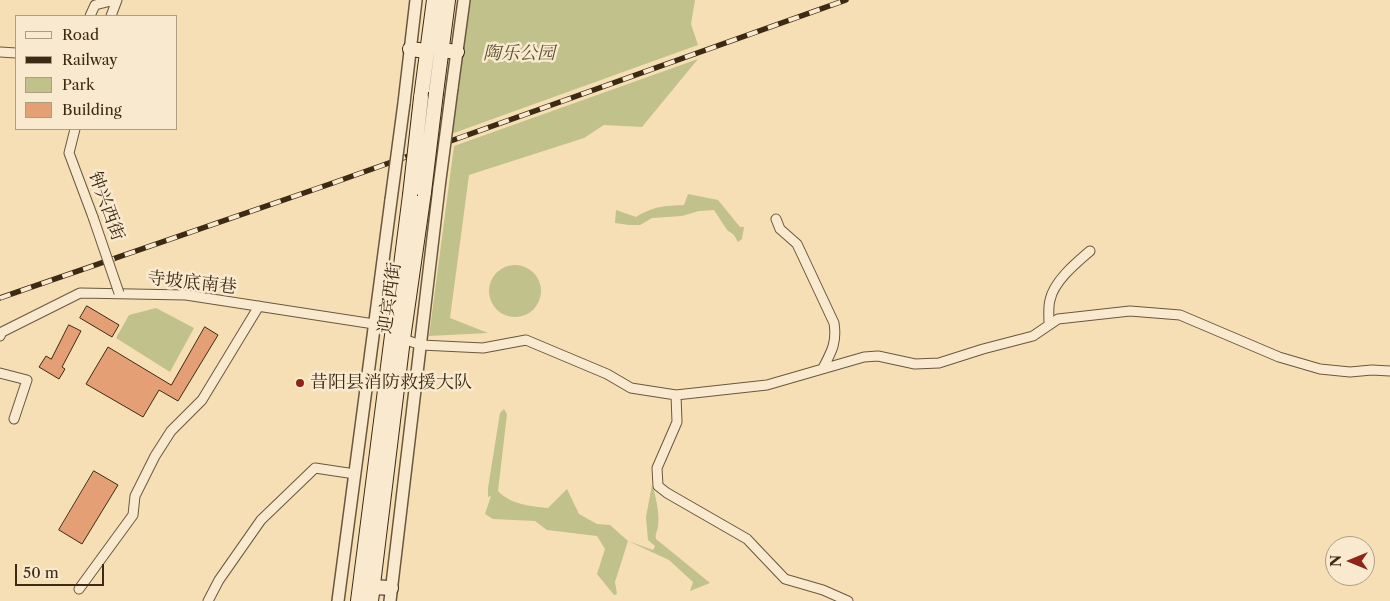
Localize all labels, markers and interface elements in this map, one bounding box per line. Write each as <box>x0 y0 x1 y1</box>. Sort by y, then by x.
legend <box>15 15 178 130</box>
text: Road <box>62 25 99 44</box>
park label: 陶乐公园 <box>483 43 555 65</box>
text: Railway <box>62 50 118 69</box>
text: Park <box>62 75 95 94</box>
text: Building <box>62 100 122 119</box>
street label: 钟兴西街 <box>84 168 128 244</box>
street label: 迎宾西街 <box>374 261 406 335</box>
street label: 寺坡底南巷 <box>146 268 238 298</box>
place label: 昔阳县消防救援大队 <box>310 372 472 394</box>
marker: 昔阳县消防救援大队 <box>294 377 306 389</box>
north arrow <box>1325 536 1375 586</box>
scale bar <box>18 554 106 586</box>
text: N <box>1327 555 1345 567</box>
text: 50 m <box>23 563 59 582</box>

